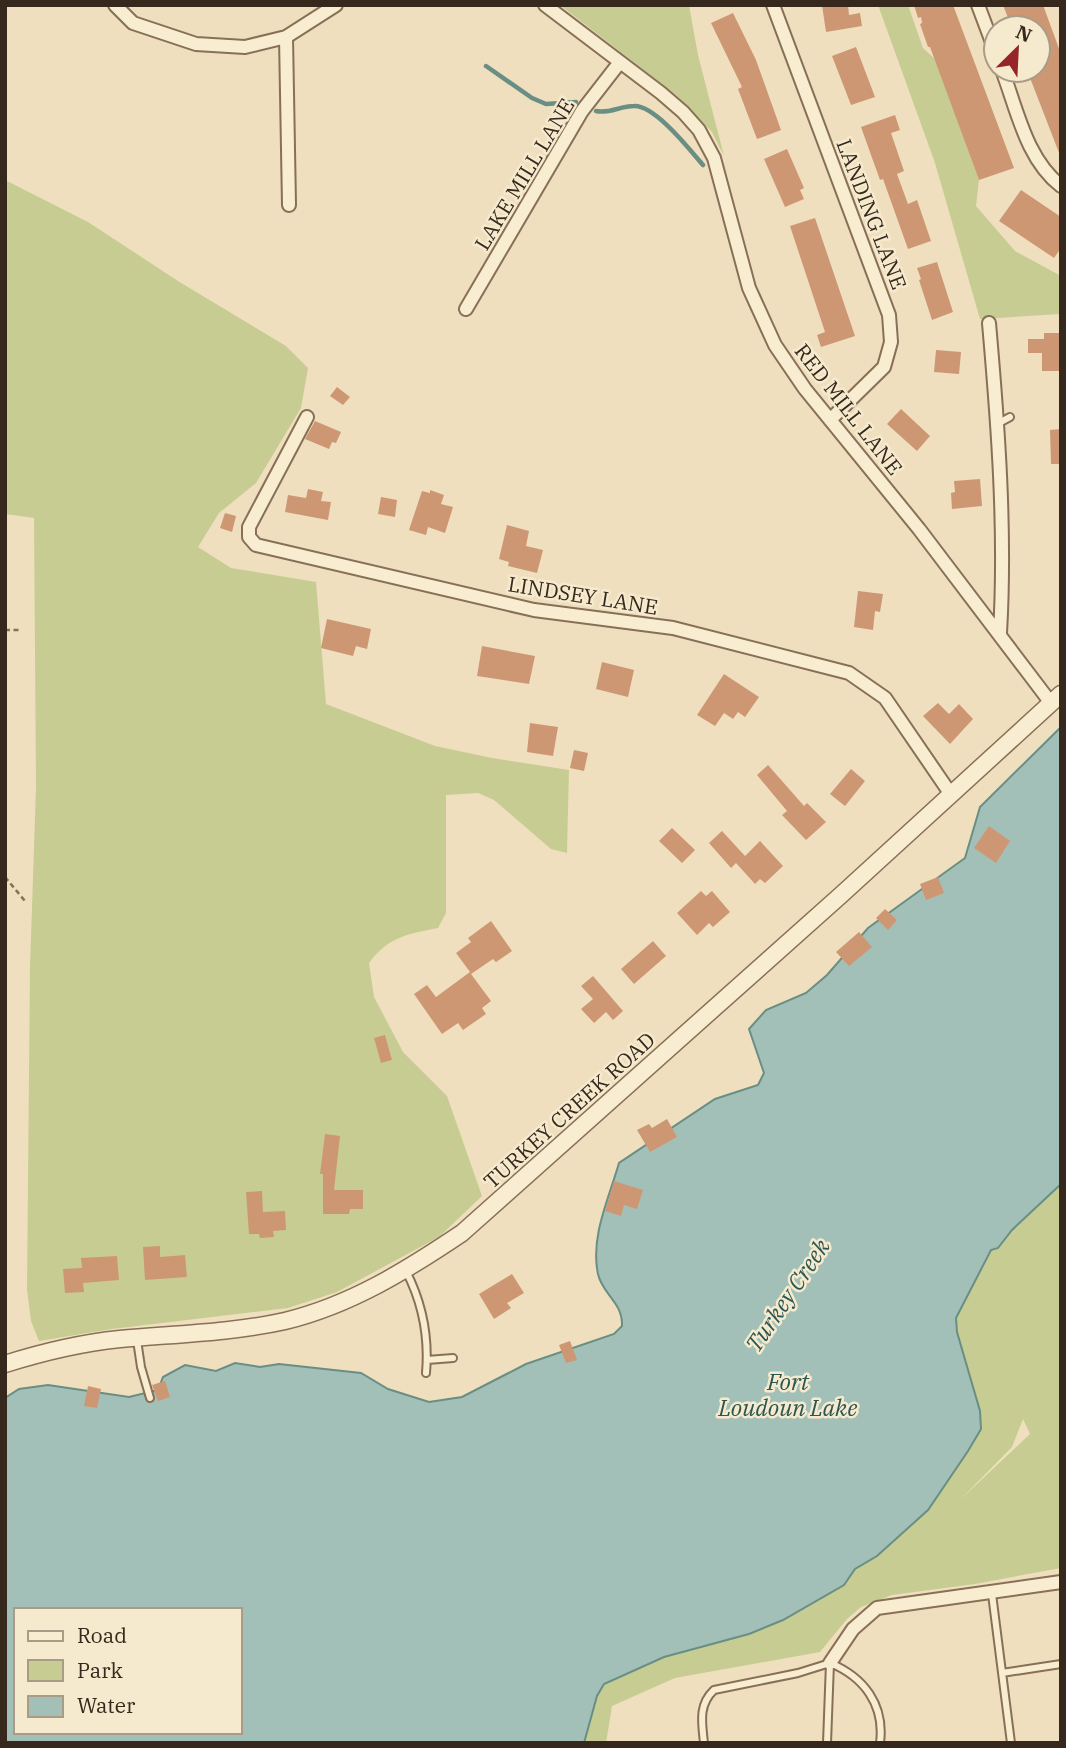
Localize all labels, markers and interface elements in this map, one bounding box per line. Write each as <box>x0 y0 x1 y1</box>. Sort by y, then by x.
north arrow <box>982 14 1052 84</box>
text: N <box>1012 19 1036 47</box>
street label: LAKE MILL LANE <box>468 93 580 255</box>
street label: LANDING LANE <box>830 135 914 293</box>
street label: RED MILL LANE <box>789 338 909 480</box>
street label: LINDSEY LANE <box>506 569 660 621</box>
street label: TURKEY CREEK ROAD <box>477 1026 661 1194</box>
water label: Turkey Creek <box>738 1232 836 1357</box>
water label: Fort Loudoun Lake <box>718 1366 857 1422</box>
legend <box>14 1608 242 1734</box>
text: Road <box>77 1621 127 1649</box>
text: Park <box>77 1656 124 1684</box>
text: Water <box>77 1691 136 1719</box>

